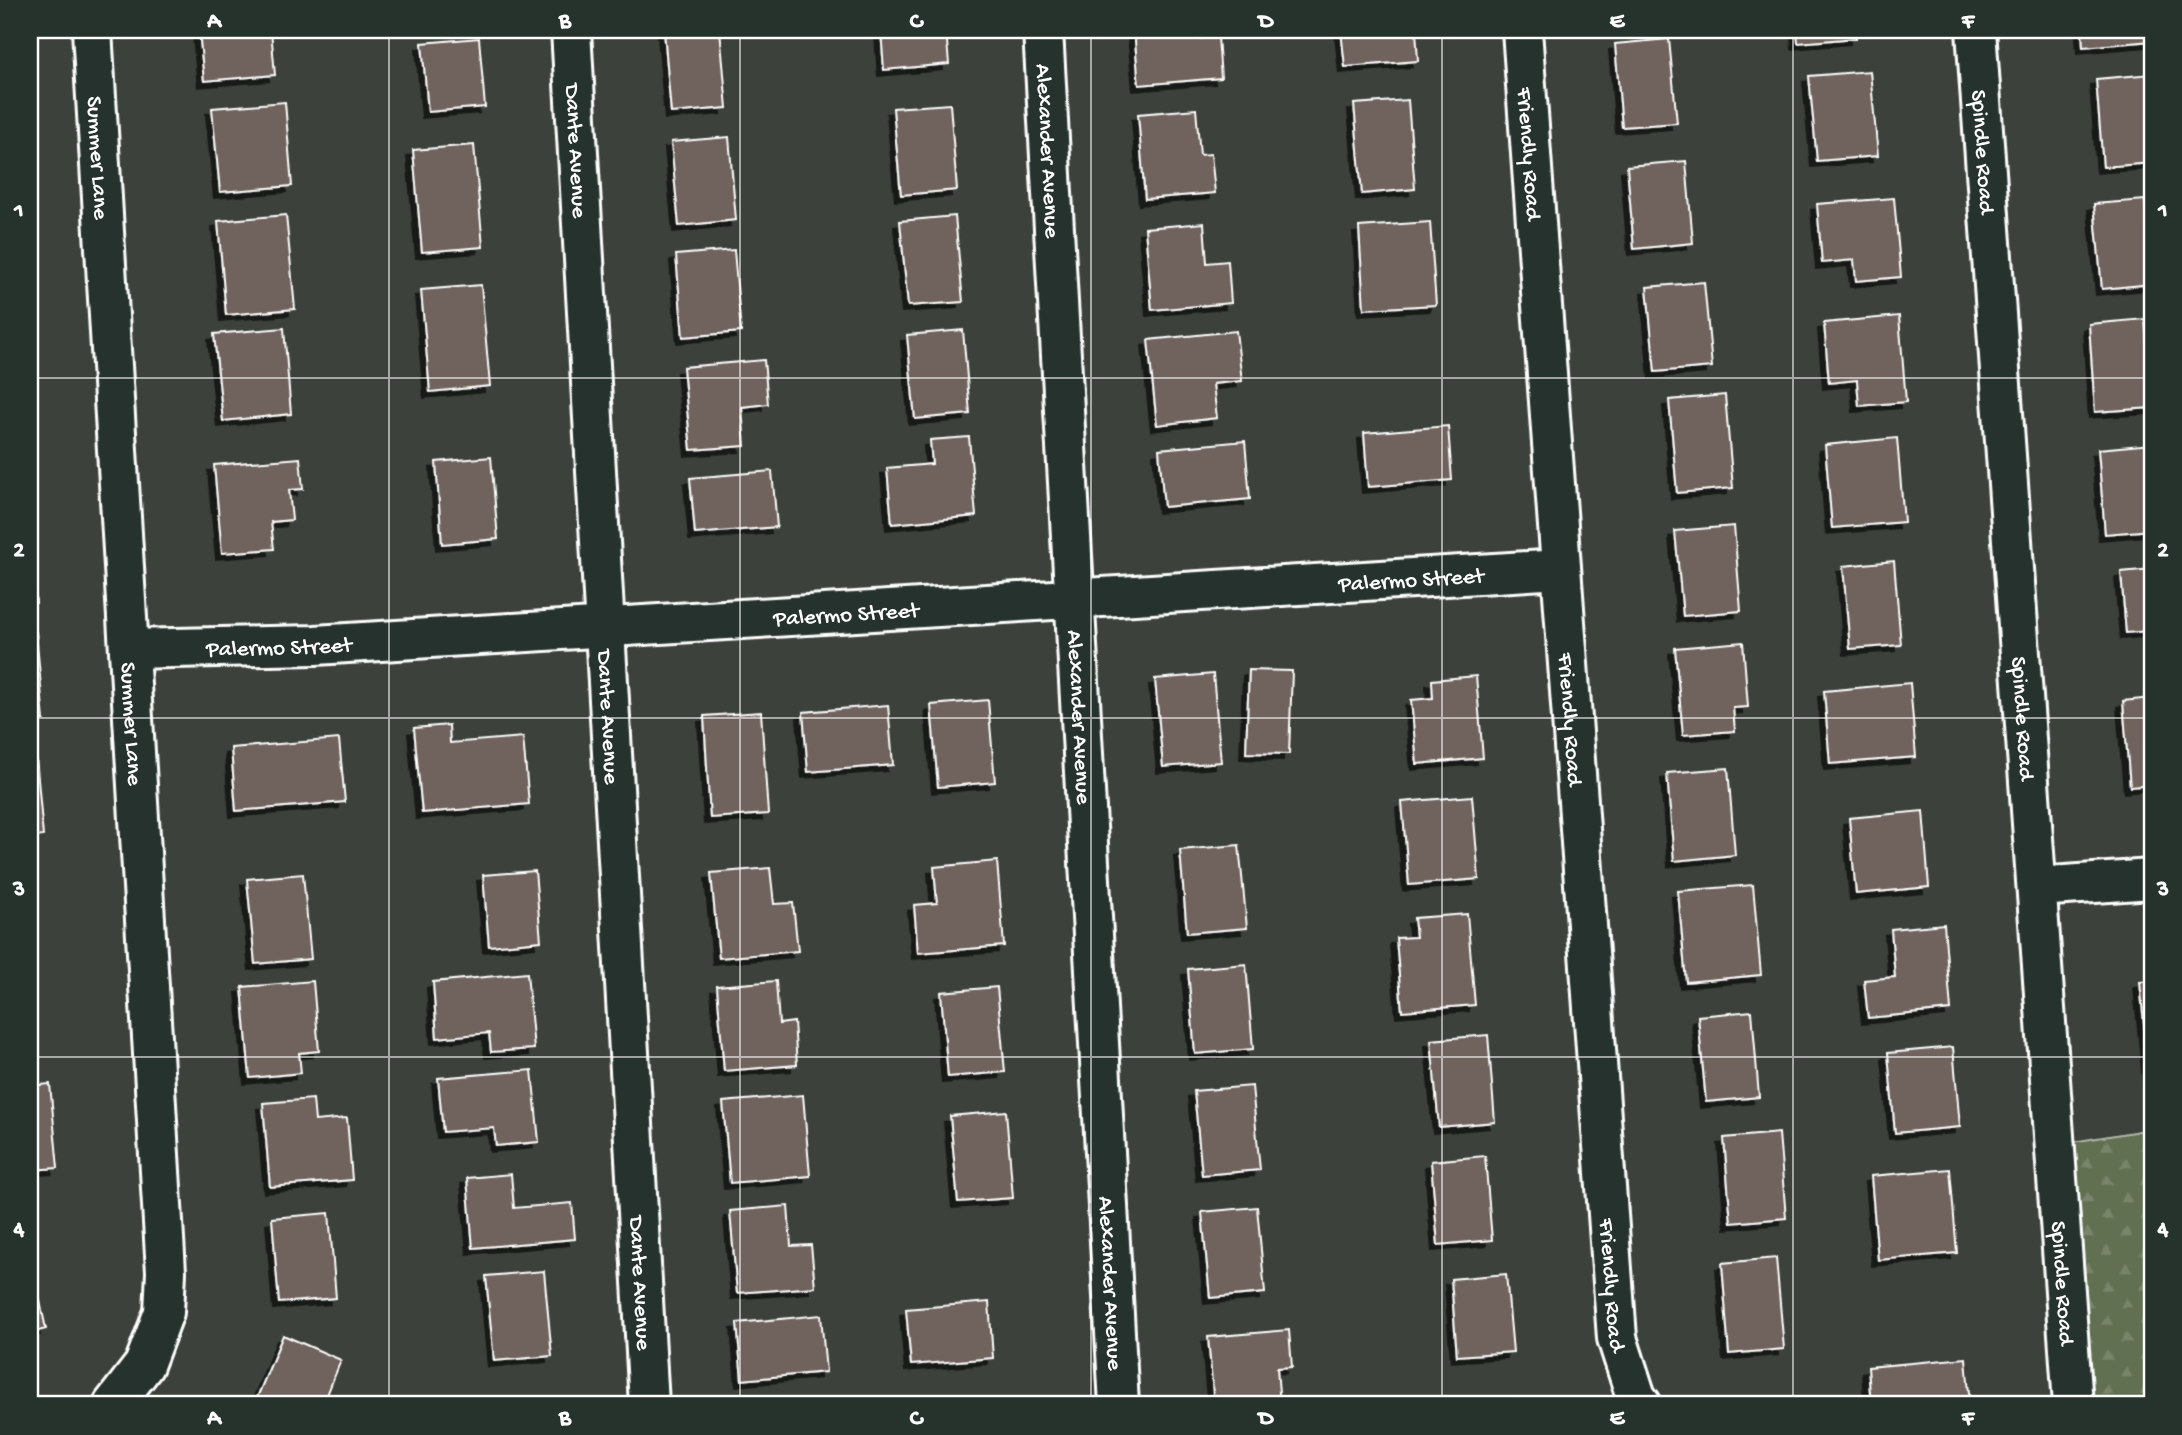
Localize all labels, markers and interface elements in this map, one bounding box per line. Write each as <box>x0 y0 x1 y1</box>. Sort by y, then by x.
text: A <box>206 9 222 36</box>
text: B <box>558 9 572 36</box>
text: C <box>910 9 925 36</box>
text: D <box>1257 9 1275 36</box>
text: E <box>1610 9 1626 36</box>
text: F <box>1961 9 1976 36</box>
street label: Alexander Avenue <box>1028 63 1065 240</box>
street label: Dante Avenue <box>557 81 592 220</box>
street label: Friendly Road <box>1509 85 1546 223</box>
street label: Spindle Road <box>1963 89 1999 216</box>
street label: Summer Lane <box>79 95 113 222</box>
text: 1 <box>13 198 24 225</box>
text: 1 <box>2157 198 2168 225</box>
text: 2 <box>13 538 25 565</box>
text: 2 <box>2157 538 2169 565</box>
street label: Palermo Street <box>1337 564 1486 600</box>
street label: Palermo Street <box>772 598 921 634</box>
street label: Alexander Avenue <box>1059 629 1096 806</box>
street label: Palermo Street <box>205 633 354 664</box>
street label: Dante Avenue <box>589 647 624 786</box>
street label: Friendly Road <box>1550 651 1587 788</box>
street label: Spindle Road <box>2003 656 2039 783</box>
street label: Summer Lane <box>113 661 147 788</box>
text: 3 <box>12 877 25 904</box>
text: 3 <box>2156 877 2169 904</box>
street label: Alexander Avenue <box>1090 1195 1127 1372</box>
street label: Dante Avenue <box>621 1213 656 1352</box>
street label: Friendly Road <box>1591 1216 1631 1357</box>
text: 4 <box>13 1217 25 1244</box>
text: 4 <box>2157 1217 2169 1244</box>
street label: Spindle Road <box>2043 1220 2079 1347</box>
text: A <box>206 1406 222 1433</box>
text: B <box>558 1406 572 1433</box>
text: C <box>910 1406 925 1433</box>
text: D <box>1257 1406 1275 1433</box>
text: E <box>1610 1406 1626 1433</box>
text: F <box>1961 1406 1976 1433</box>

